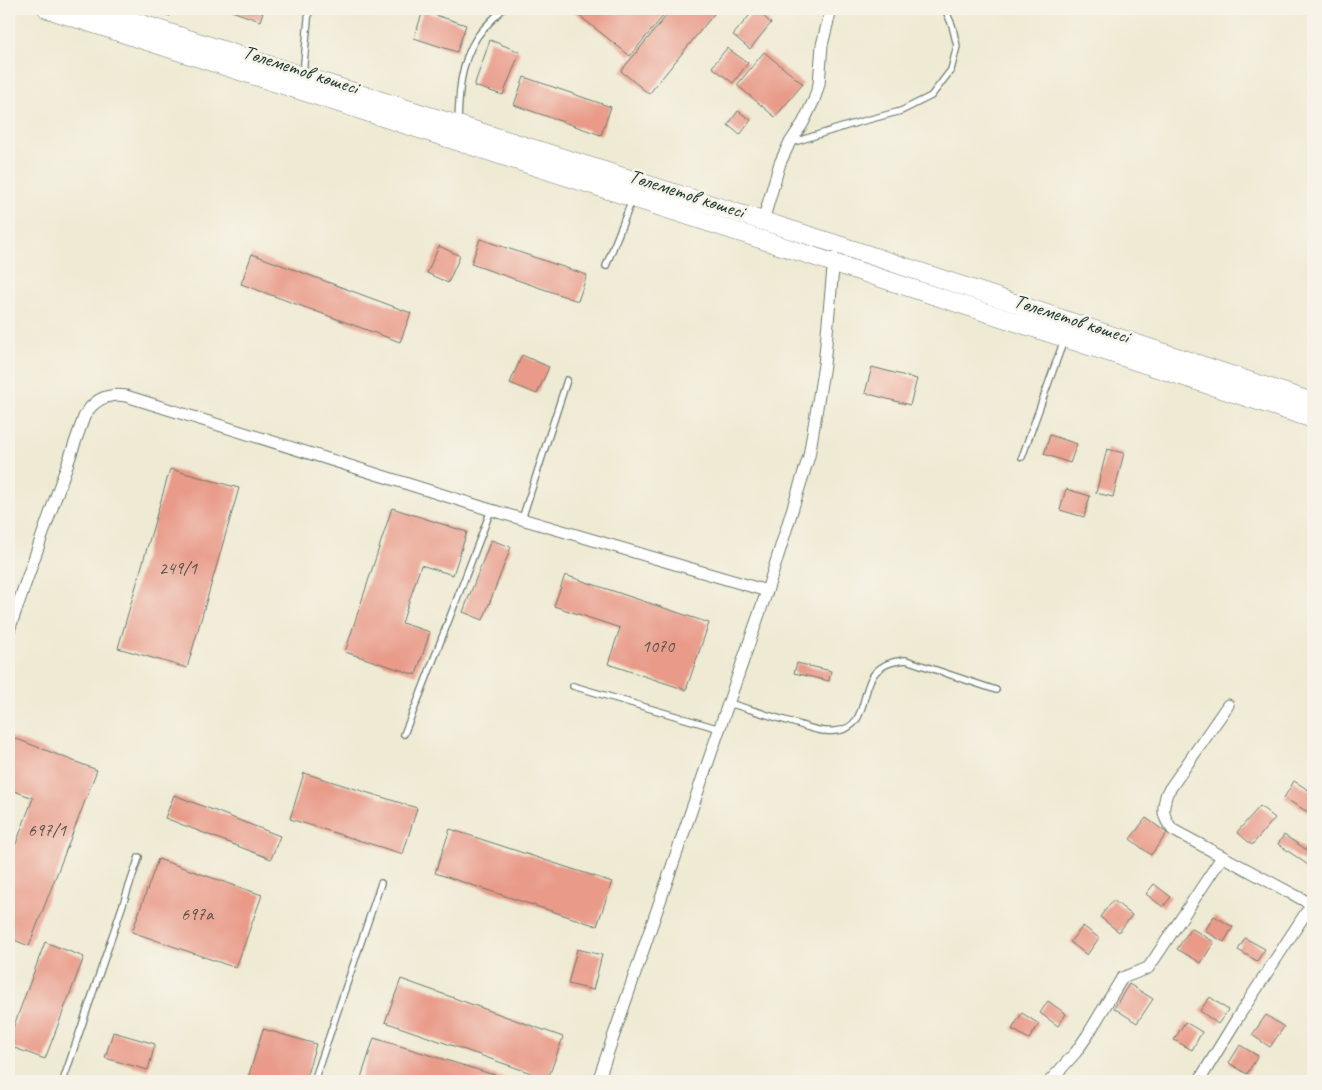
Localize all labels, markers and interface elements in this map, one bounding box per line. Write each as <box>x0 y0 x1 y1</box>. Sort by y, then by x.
street label: Төлеметов көшесі <box>240 39 364 101</box>
street label: Төлеметов көшесі <box>626 163 750 225</box>
street label: Төлеметов көшесі <box>1011 288 1135 350</box>
house number: 249/1 <box>159 557 198 579</box>
house number: 1070 <box>642 635 676 657</box>
house number: 697/1 <box>28 819 67 841</box>
house number: 697а <box>181 903 214 925</box>

